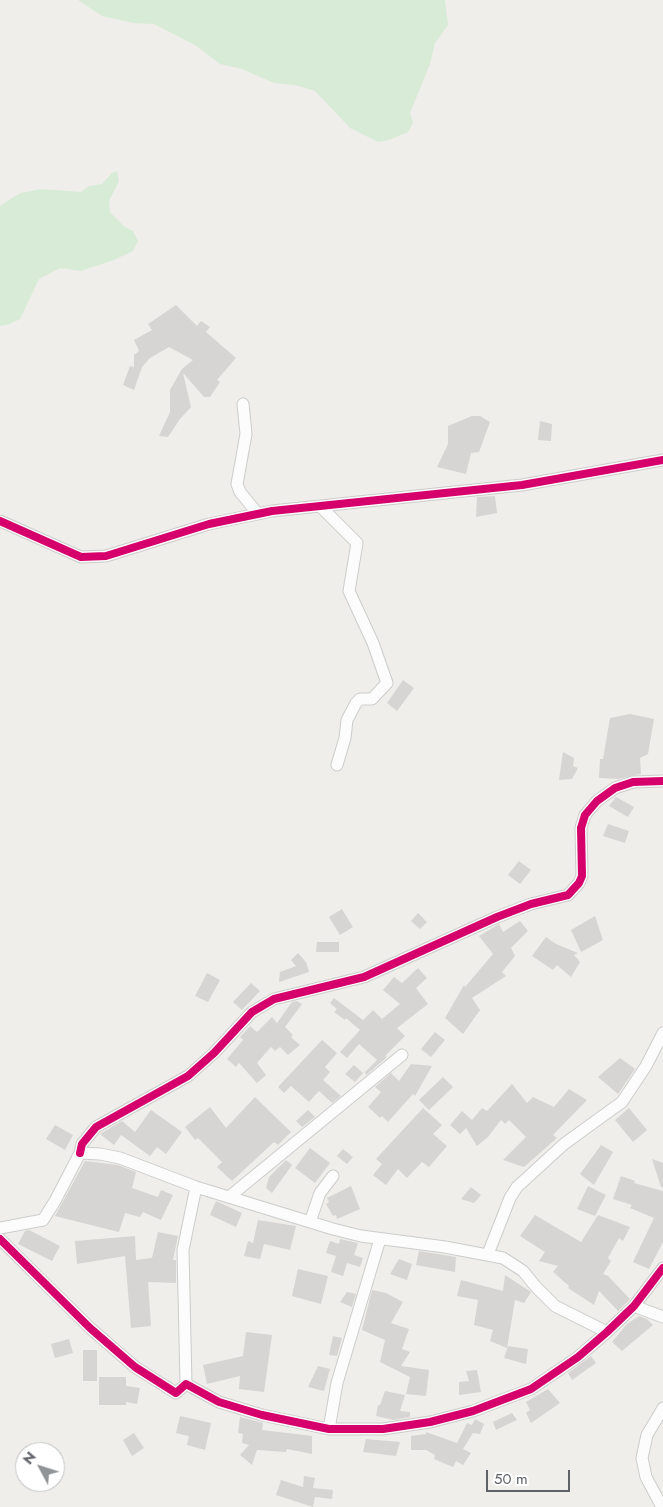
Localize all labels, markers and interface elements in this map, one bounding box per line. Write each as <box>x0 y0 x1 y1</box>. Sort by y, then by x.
north arrow <box>15 1442 65 1492</box>
text: N <box>18 1447 41 1469</box>
scale bar <box>488 1460 572 1492</box>
text: 50 m <box>494 1468 528 1490</box>

